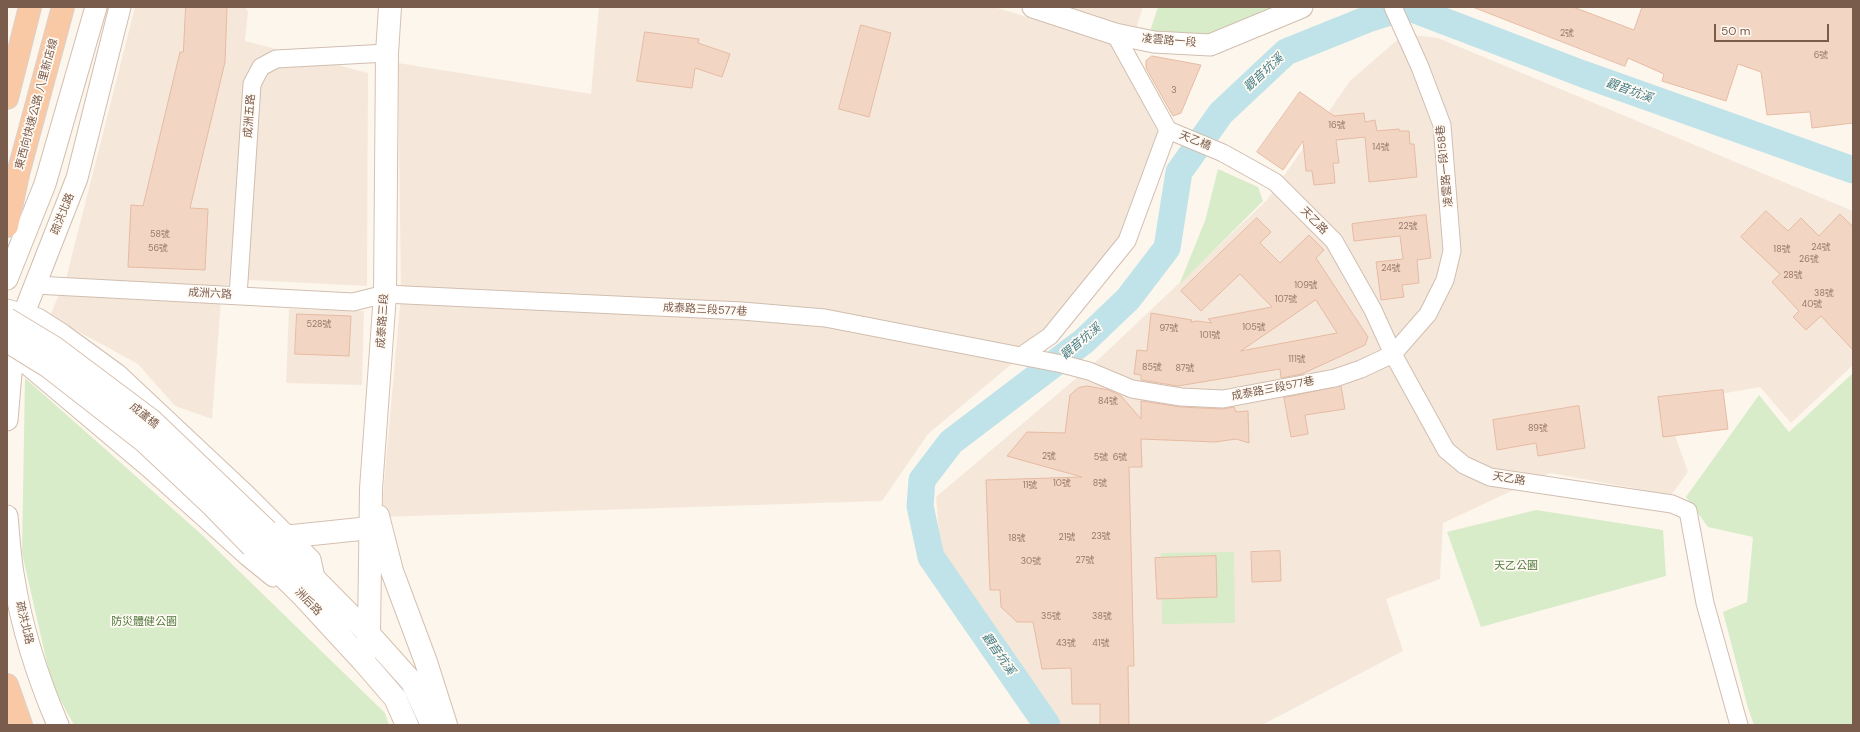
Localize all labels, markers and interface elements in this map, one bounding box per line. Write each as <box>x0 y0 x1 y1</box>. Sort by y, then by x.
scale bar <box>1716 16 1831 42</box>
text: 50 m <box>1721 23 1750 39</box>
house number: 2號 <box>1560 29 1574 39</box>
street label: 凌雲路一段 <box>1141 32 1197 50</box>
street label: 東西向快速公路 八里新店線 <box>13 37 61 171</box>
water label: 觀音坑溪 <box>1242 51 1286 95</box>
house number: 6號 <box>1814 51 1828 61</box>
water label: 觀音坑溪 <box>1604 76 1654 106</box>
house number: 3 <box>1171 86 1177 96</box>
street label: 成洲五路 <box>242 94 258 138</box>
house number: 16號 <box>1328 121 1346 131</box>
street label: 凌雲路一段158巷 <box>1434 124 1456 208</box>
street label: 天乙橋 <box>1177 129 1213 153</box>
house number: 14號 <box>1372 143 1390 153</box>
street label: 疏洪北路 <box>49 191 77 237</box>
street label: 天乙路 <box>1298 205 1330 237</box>
house number: 22號 <box>1398 222 1418 232</box>
house number: 58號 <box>150 230 170 240</box>
house number: 24號 <box>1811 243 1831 253</box>
house number: 56號 <box>148 244 168 254</box>
house number: 18號 <box>1773 245 1791 255</box>
house number: 26號 <box>1799 255 1819 265</box>
house number: 24號 <box>1381 264 1401 274</box>
house number: 28號 <box>1783 271 1803 281</box>
house number: 109號 <box>1294 281 1318 291</box>
street label: 成洲六路 <box>188 286 232 302</box>
house number: 38號 <box>1814 289 1834 299</box>
street label: 成泰路三段 <box>374 293 392 349</box>
house number: 107號 <box>1275 295 1297 305</box>
house number: 40號 <box>1802 300 1822 310</box>
street label: 成泰路三段577巷 <box>663 301 747 319</box>
house number: 528號 <box>307 320 331 330</box>
water label: 觀音坑溪 <box>1058 321 1104 363</box>
house number: 105號 <box>1242 323 1266 333</box>
house number: 97號 <box>1159 324 1179 334</box>
house number: 101號 <box>1200 331 1220 341</box>
house number: 111號 <box>1288 355 1306 365</box>
house number: 85號 <box>1142 363 1162 373</box>
house number: 87號 <box>1175 364 1195 374</box>
street label: 成泰路三段577巷 <box>1230 374 1316 404</box>
house number: 84號 <box>1098 397 1118 407</box>
street label: 成蘆橋 <box>127 400 161 432</box>
house number: 89號 <box>1528 424 1548 434</box>
house number: 2號 <box>1042 452 1056 462</box>
house number: 5號 <box>1094 453 1108 463</box>
house number: 6號 <box>1113 453 1127 463</box>
street label: 天乙路 <box>1492 470 1526 488</box>
house number: 10號 <box>1053 479 1071 489</box>
house number: 8號 <box>1093 479 1107 489</box>
house number: 11號 <box>1023 481 1037 491</box>
house number: 23號 <box>1091 532 1111 542</box>
house number: 21號 <box>1059 533 1075 543</box>
house number: 18號 <box>1008 534 1026 544</box>
house number: 27號 <box>1076 556 1094 566</box>
house number: 30號 <box>1021 557 1041 567</box>
park label: 天乙公園 <box>1494 559 1538 573</box>
street label: 洲后路 <box>292 586 324 618</box>
street label: 疏洪北路 <box>12 600 36 646</box>
house number: 35號 <box>1041 612 1061 622</box>
house number: 38號 <box>1092 612 1112 622</box>
park label: 防災體健公園 <box>111 615 177 629</box>
water label: 觀音坑溪 <box>978 630 1018 678</box>
house number: 43號 <box>1056 639 1076 649</box>
house number: 41號 <box>1092 639 1110 649</box>

